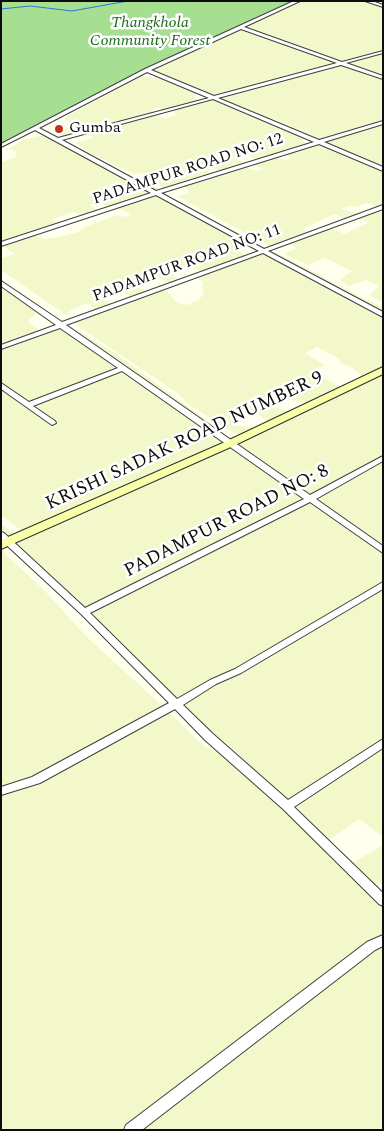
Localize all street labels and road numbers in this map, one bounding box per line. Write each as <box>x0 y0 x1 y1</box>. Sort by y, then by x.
street label: PADAMPUR ROAD NO: 12 <box>90 130 286 210</box>
street label: PADAMPUR ROAD NO: 11 <box>90 221 284 307</box>
street label: KRISHI SADAK ROAD NUMBER 9 <box>43 368 327 516</box>
street label: PADAMPUR ROAD NO: 8 <box>121 460 333 584</box>

